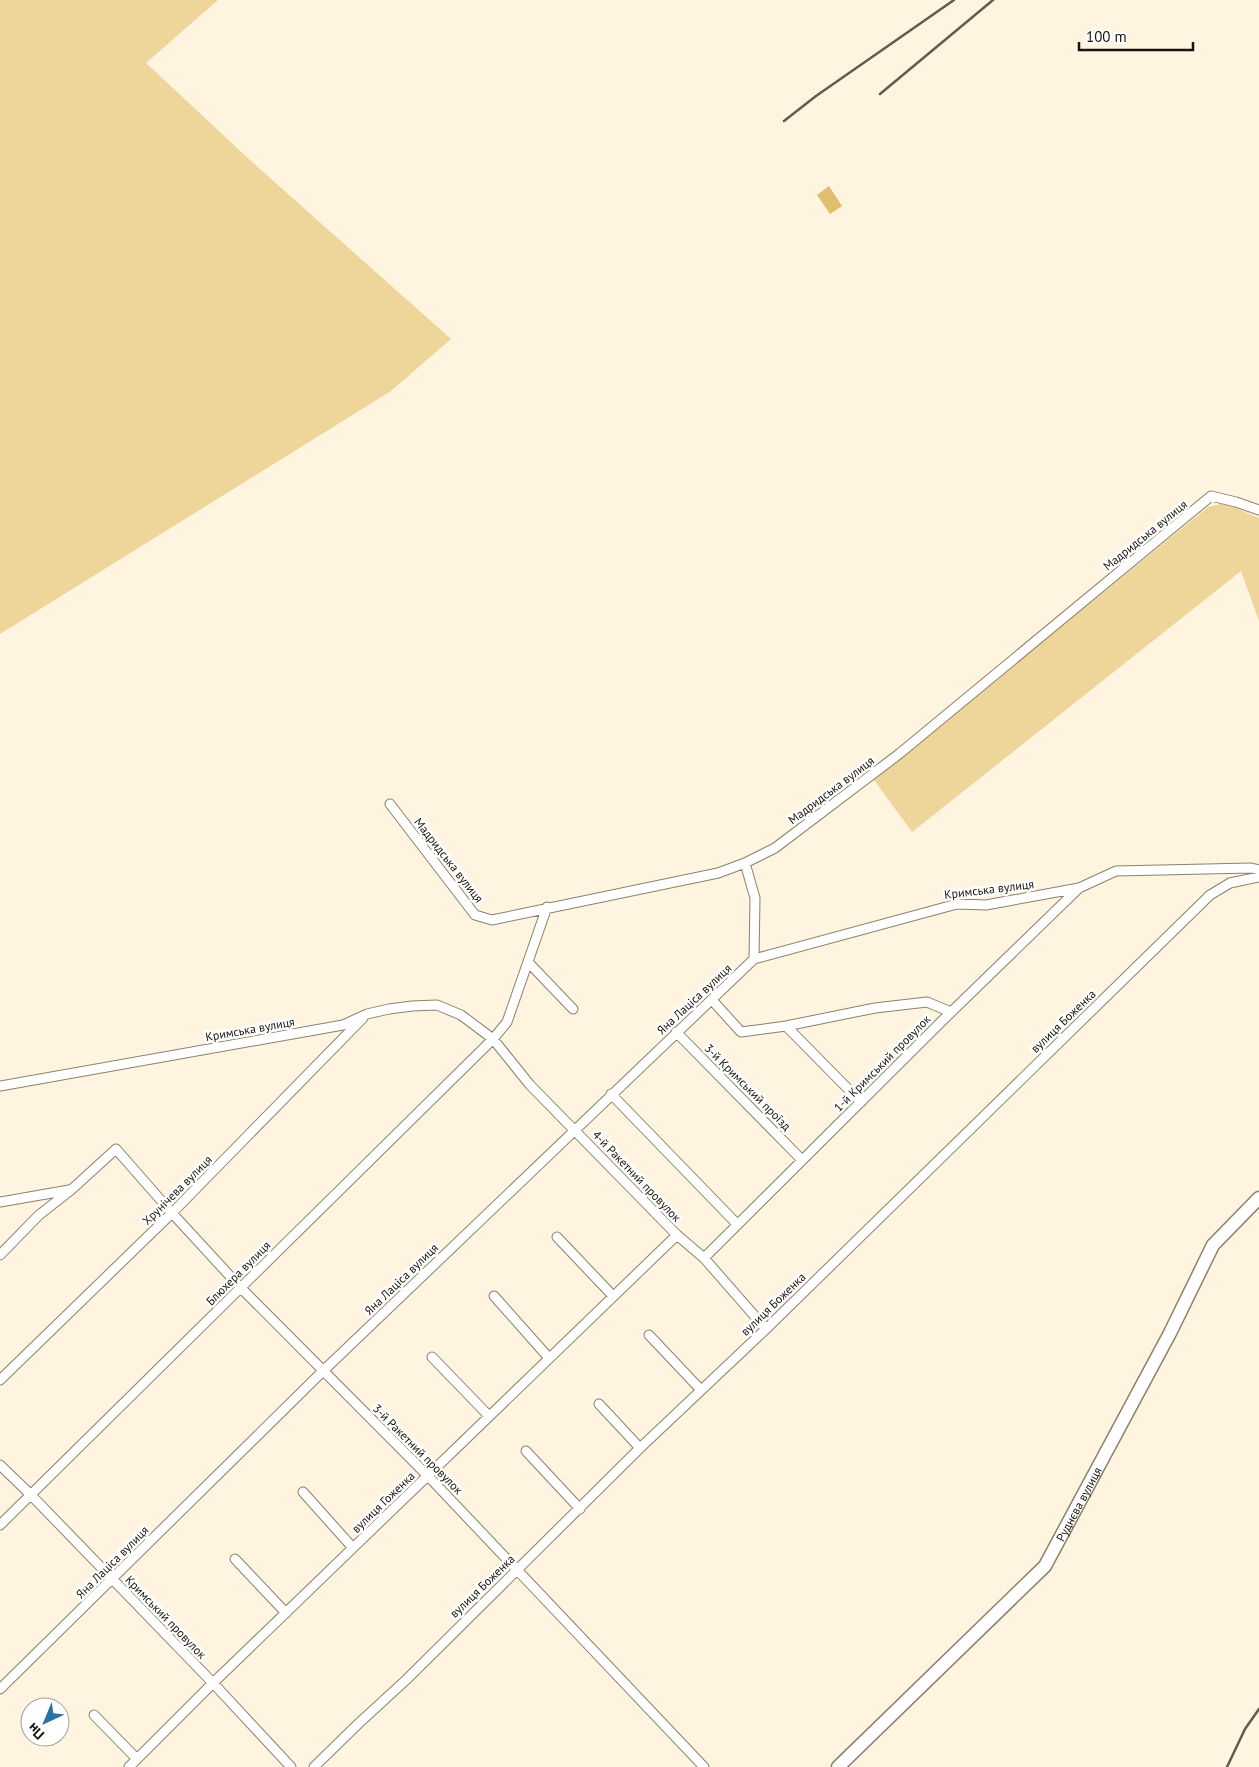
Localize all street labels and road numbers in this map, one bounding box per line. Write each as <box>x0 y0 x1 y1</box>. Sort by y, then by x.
street label: Мадридська вулиця <box>1100 497 1190 573</box>
street label: Мадридська вулиця <box>785 753 877 827</box>
street label: Мадридська вулиця <box>411 815 487 905</box>
street label: Кримська вулиця <box>943 876 1035 902</box>
street label: Яна Лаціса вулиця <box>654 961 734 1037</box>
street label: вулиця Боженка <box>1027 986 1099 1056</box>
street label: 1-й Кримський провулок <box>830 1011 934 1115</box>
street label: Кримська вулиця <box>204 1014 296 1044</box>
street label: 3-й Кримський проїзд <box>702 1041 795 1134</box>
street label: 4-й Ракетний провулок <box>590 1127 685 1225</box>
street label: Хрунічева вулиця <box>139 1152 215 1228</box>
street label: Блюхера вулиця <box>203 1238 273 1308</box>
street label: Яна Лаціса вулиця <box>361 1240 441 1318</box>
street label: вулиця Боженка <box>737 1269 809 1339</box>
street label: 3-й Ракетний провулок <box>370 1401 466 1497</box>
street label: Руднєва вулиця <box>1052 1464 1104 1544</box>
street label: вулиця Гоженка <box>348 1468 418 1536</box>
street label: Яна Лаціса вулиця <box>73 1523 151 1601</box>
street label: вулиця Боженка <box>446 1551 518 1621</box>
street label: Кримський провулок <box>122 1572 210 1662</box>

